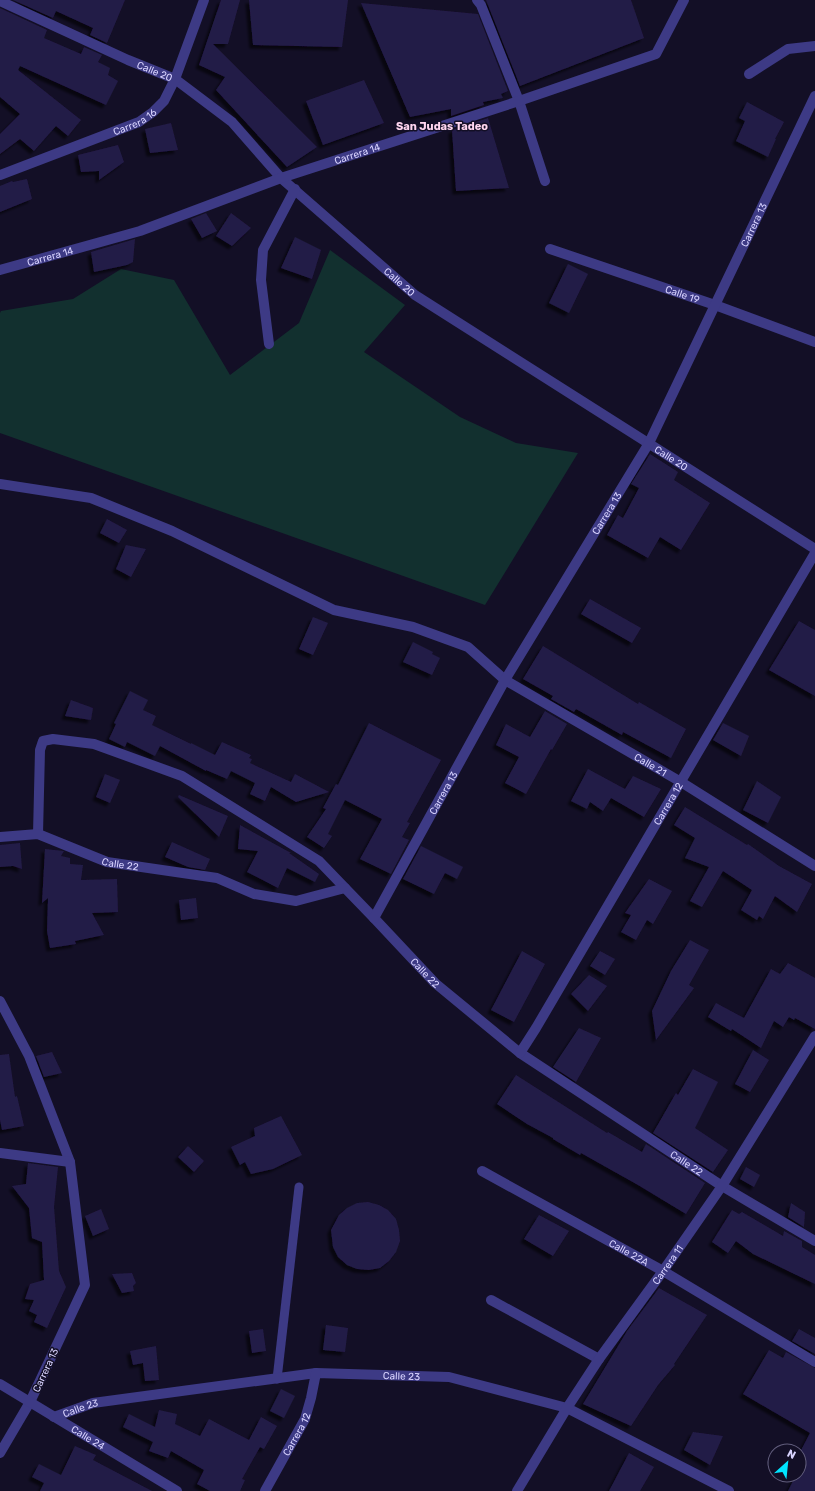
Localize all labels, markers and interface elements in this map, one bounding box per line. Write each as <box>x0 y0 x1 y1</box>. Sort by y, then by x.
street label: Calle 20 <box>135 59 174 84</box>
street label: Carrera 16 <box>112 106 159 138</box>
district label: San Judas Tadeo <box>396 120 488 133</box>
street label: Carrera 14 <box>333 141 382 167</box>
street label: Carrera 13 <box>739 201 770 249</box>
street label: Carrera 14 <box>26 245 75 269</box>
street label: Calle 20 <box>381 266 417 299</box>
street label: Calle 19 <box>664 284 701 306</box>
street label: Calle 20 <box>652 444 690 474</box>
street label: Carrera 13 <box>590 490 625 537</box>
street label: Calle 21 <box>632 751 668 779</box>
street label: Carrera 13 <box>427 770 460 817</box>
street label: Carrera 12 <box>652 781 686 827</box>
street label: Calle 22 <box>100 855 139 874</box>
street label: Calle 22 <box>408 956 442 991</box>
street label: Calle 22 <box>668 1148 705 1179</box>
street label: Calle 22A <box>607 1237 651 1269</box>
street label: Carrera 11 <box>650 1243 686 1287</box>
street label: Carrera 13 <box>30 1346 61 1394</box>
street label: Calle 23 <box>383 1370 420 1383</box>
street label: Calle 23 <box>61 1397 99 1420</box>
street label: Carrera 12 <box>281 1412 313 1458</box>
street label: Calle 24 <box>69 1423 107 1453</box>
north arrow <box>767 1443 807 1483</box>
text: N <box>785 1447 798 1462</box>

